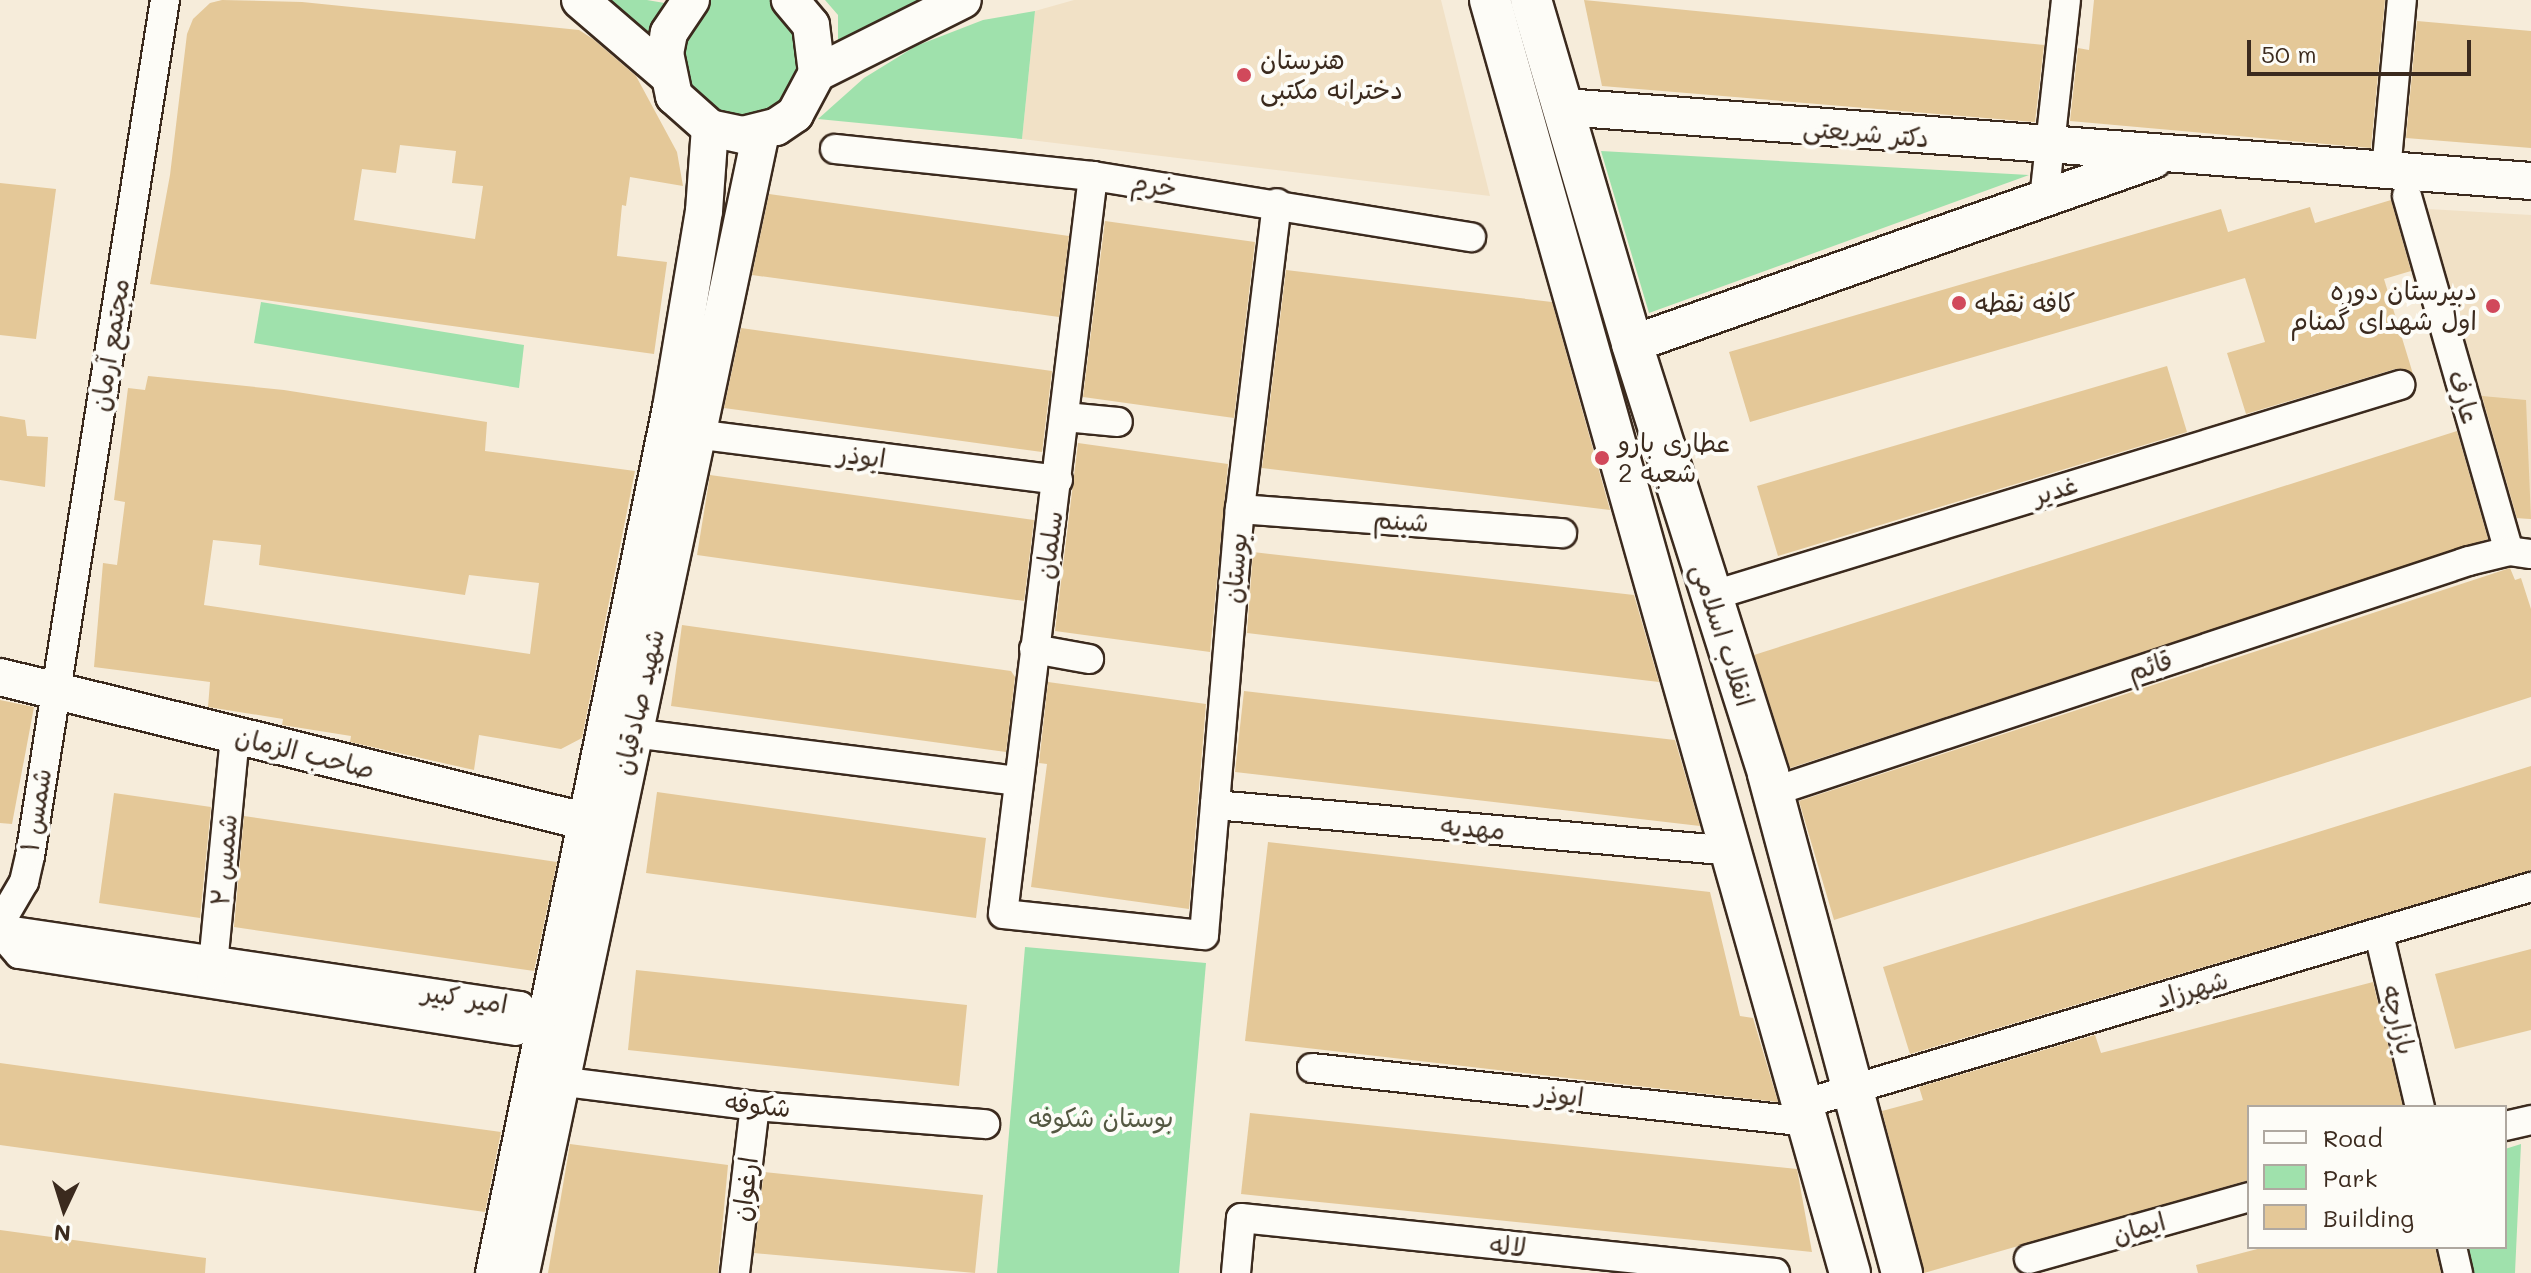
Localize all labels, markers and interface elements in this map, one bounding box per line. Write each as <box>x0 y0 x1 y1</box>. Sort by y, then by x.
scale bar <box>2251 24 2475 74</box>
text: 50 m <box>2261 38 2317 69</box>
place label: هنرستان دخترانه مکتبی <box>1260 44 1403 106</box>
marker: هنرستان دخترانه مکتبی <box>1235 66 1253 84</box>
street label: دکتر شریعتی <box>1802 112 1930 154</box>
street label: خرم <box>1129 166 1179 204</box>
place label: دبیرستان دوره اول شهدای گمنام <box>2290 275 2477 336</box>
street label: مجتمع آرمان <box>84 276 136 414</box>
place label: کافه نقطه <box>1975 287 2075 319</box>
marker: کافه نقطه <box>1950 294 1968 312</box>
marker: دبیرستان دوره اول شهدای گمنام <box>2484 297 2502 315</box>
street label: عارف <box>2442 367 2486 427</box>
place label: عطاری بارو شعبه 2 <box>1618 427 1731 488</box>
street label: ابوذر <box>836 438 888 474</box>
marker: عطاری بارو شعبه 2 <box>1593 449 1611 467</box>
street label: غدیر <box>2029 468 2081 512</box>
street label: شبنم <box>1372 503 1430 539</box>
street label: سلمان <box>1029 509 1069 581</box>
street label: بوستان <box>1216 531 1254 605</box>
street label: انقلاب اسلامی <box>1685 560 1761 710</box>
street label: شهید صادقیان <box>607 626 671 778</box>
street label: قائم <box>2124 644 2176 688</box>
street label: صاحب الزمان <box>232 721 378 785</box>
street label: شمس ۱ <box>14 766 58 854</box>
street label: مهدیه <box>1439 810 1507 846</box>
street label: شمس ۲ <box>204 813 244 907</box>
street label: شهرزاد <box>2152 964 2232 1014</box>
street label: امیر کبیر <box>420 976 510 1020</box>
street label: بازارچه <box>2376 982 2422 1058</box>
street label: ابوذر <box>1534 1077 1586 1113</box>
street label: شکوفه <box>724 1086 792 1124</box>
park label: بوستان شکوفه <box>1028 1102 1174 1134</box>
legend <box>2247 1105 2507 1249</box>
text: Road <box>2323 1122 2383 1153</box>
street label: ارغوان <box>726 1155 764 1223</box>
text: Park <box>2323 1162 2377 1193</box>
north arrow <box>24 1169 104 1249</box>
text: Building <box>2323 1202 2414 1233</box>
street label: ایمان <box>2109 1206 2169 1250</box>
text: N <box>53 1218 72 1248</box>
street label: لاله <box>1488 1229 1528 1263</box>

